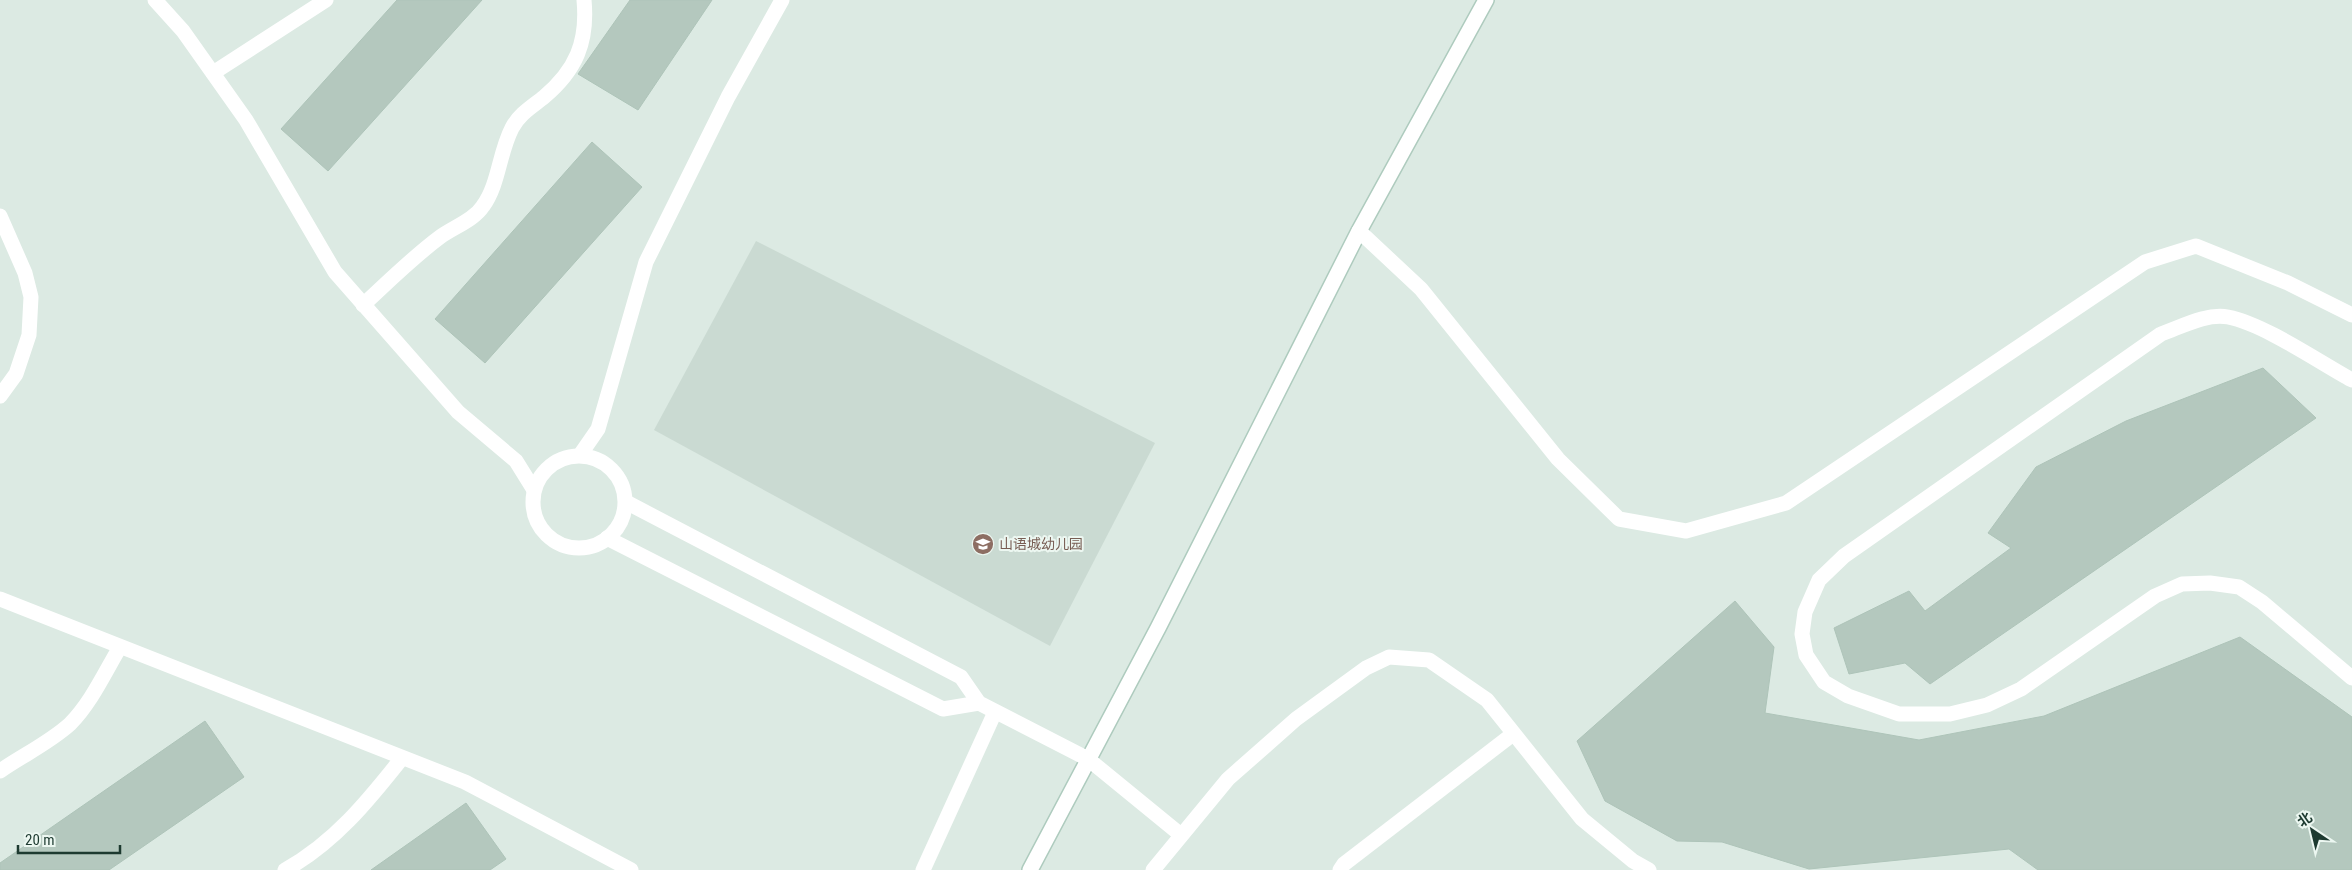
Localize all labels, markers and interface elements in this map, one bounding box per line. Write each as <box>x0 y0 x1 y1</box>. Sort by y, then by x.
school or university icon: 山语城幼儿园 <box>971 532 995 556</box>
place label: 山语城幼儿园 <box>999 536 1083 552</box>
north arrow <box>2287 805 2337 855</box>
text: 北 <box>2294 809 2315 830</box>
scale bar <box>18 822 120 854</box>
text: 20 m <box>25 831 55 849</box>

